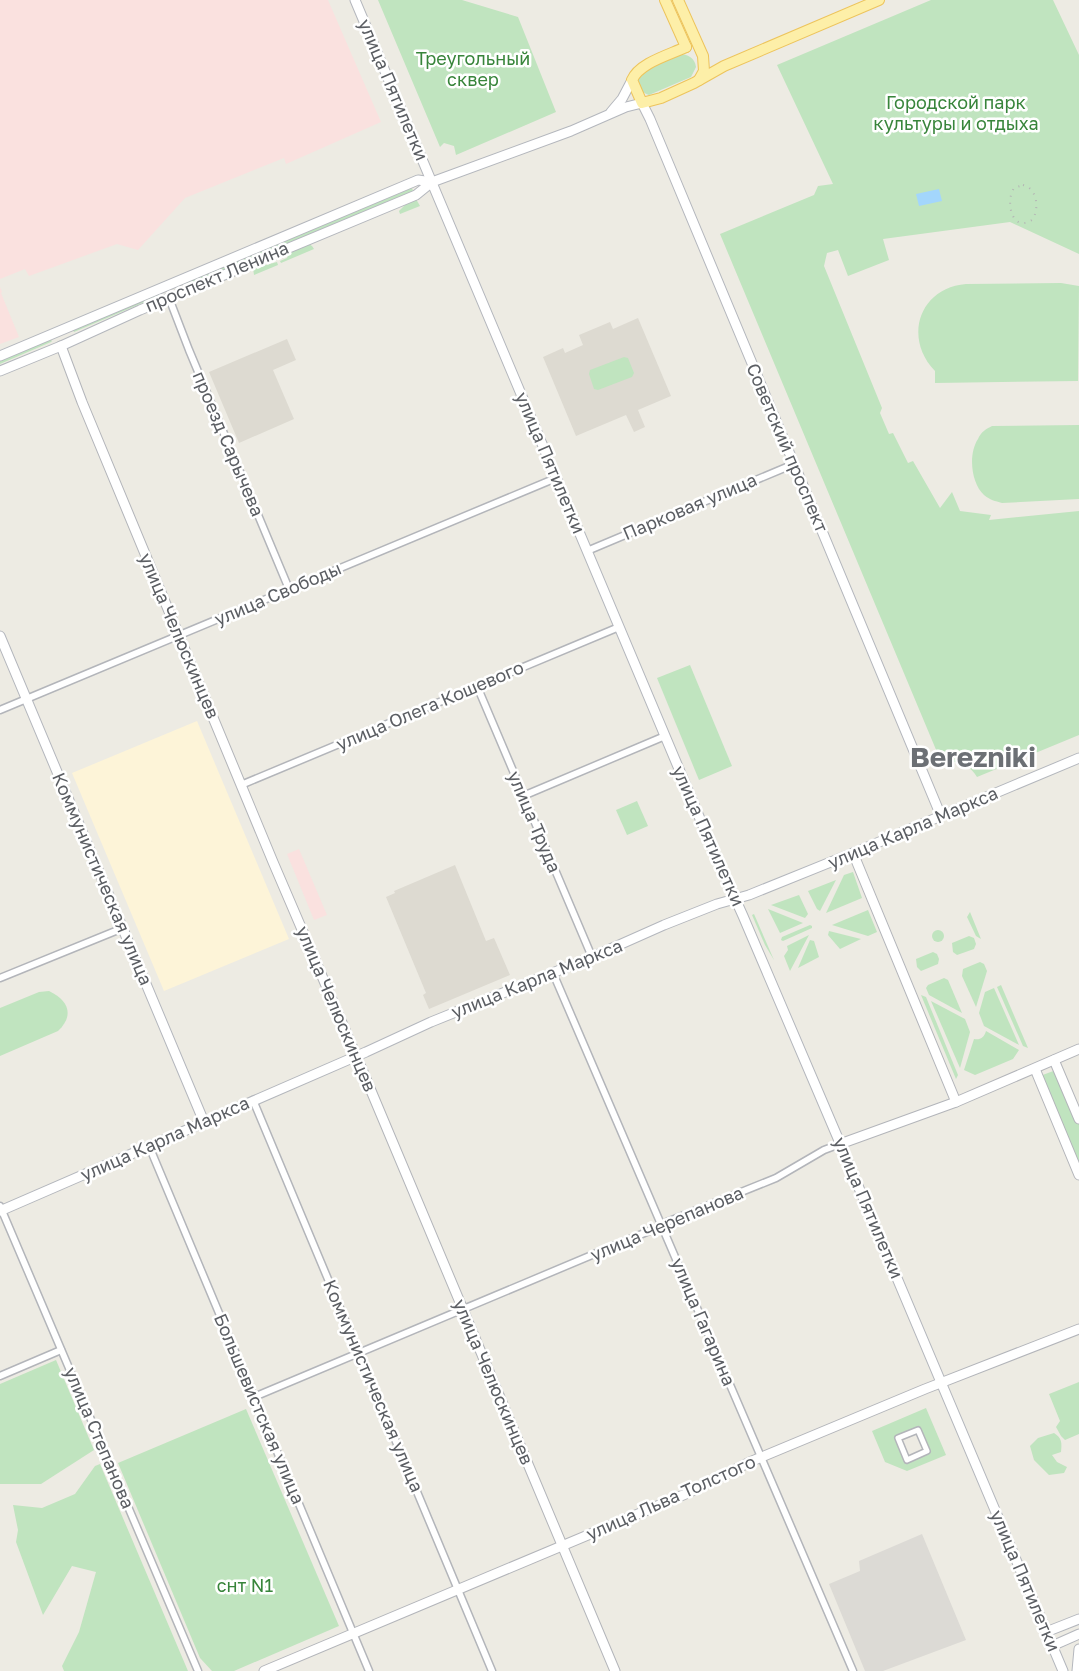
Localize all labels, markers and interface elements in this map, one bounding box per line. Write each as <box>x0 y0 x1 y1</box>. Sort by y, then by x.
street label: улица Пятилетки <box>354 15 434 164</box>
park label: Треугольный сквер <box>416 47 530 90</box>
park label: Городской парк культуры и отдыха <box>873 91 1039 134</box>
street label: проспект Ленина <box>142 236 292 316</box>
street label: Советский проспект <box>742 360 834 536</box>
street label: проезд Сарычева <box>188 368 269 519</box>
street label: улица Пятилетки <box>511 388 591 537</box>
street label: Парковая улица <box>619 468 760 544</box>
street label: улица Челюскинцев <box>135 549 225 722</box>
street label: улица Свободы <box>211 556 344 630</box>
street label: улица Олега Кошевого <box>333 656 527 755</box>
district label: Berezniki <box>910 740 1036 773</box>
street label: улица Пятилетки <box>668 762 750 909</box>
street label: улица Труда <box>504 767 566 876</box>
street label: Коммунистическая улица <box>48 769 158 988</box>
street label: улица Карла Маркса <box>824 781 1001 873</box>
street label: улица Челюскинцев <box>292 922 382 1095</box>
street label: улица Карла Маркса <box>448 934 625 1022</box>
street label: улица Карла Маркса <box>77 1091 252 1185</box>
street label: улица Пятилетки <box>829 1133 909 1282</box>
street label: улица Черепанова <box>587 1181 747 1265</box>
street label: улица Гагарина <box>667 1254 741 1389</box>
street label: Коммунистическая улица <box>319 1276 429 1495</box>
street label: улица Челюскинцев <box>449 1295 539 1468</box>
street label: Большевистская улица <box>210 1310 310 1507</box>
street label: улица Степанова <box>60 1364 140 1512</box>
street label: улица Льва Толстого <box>582 1450 759 1544</box>
street label: улица Пятилетки <box>986 1506 1066 1655</box>
park label: снт N1 <box>217 1574 274 1596</box>

